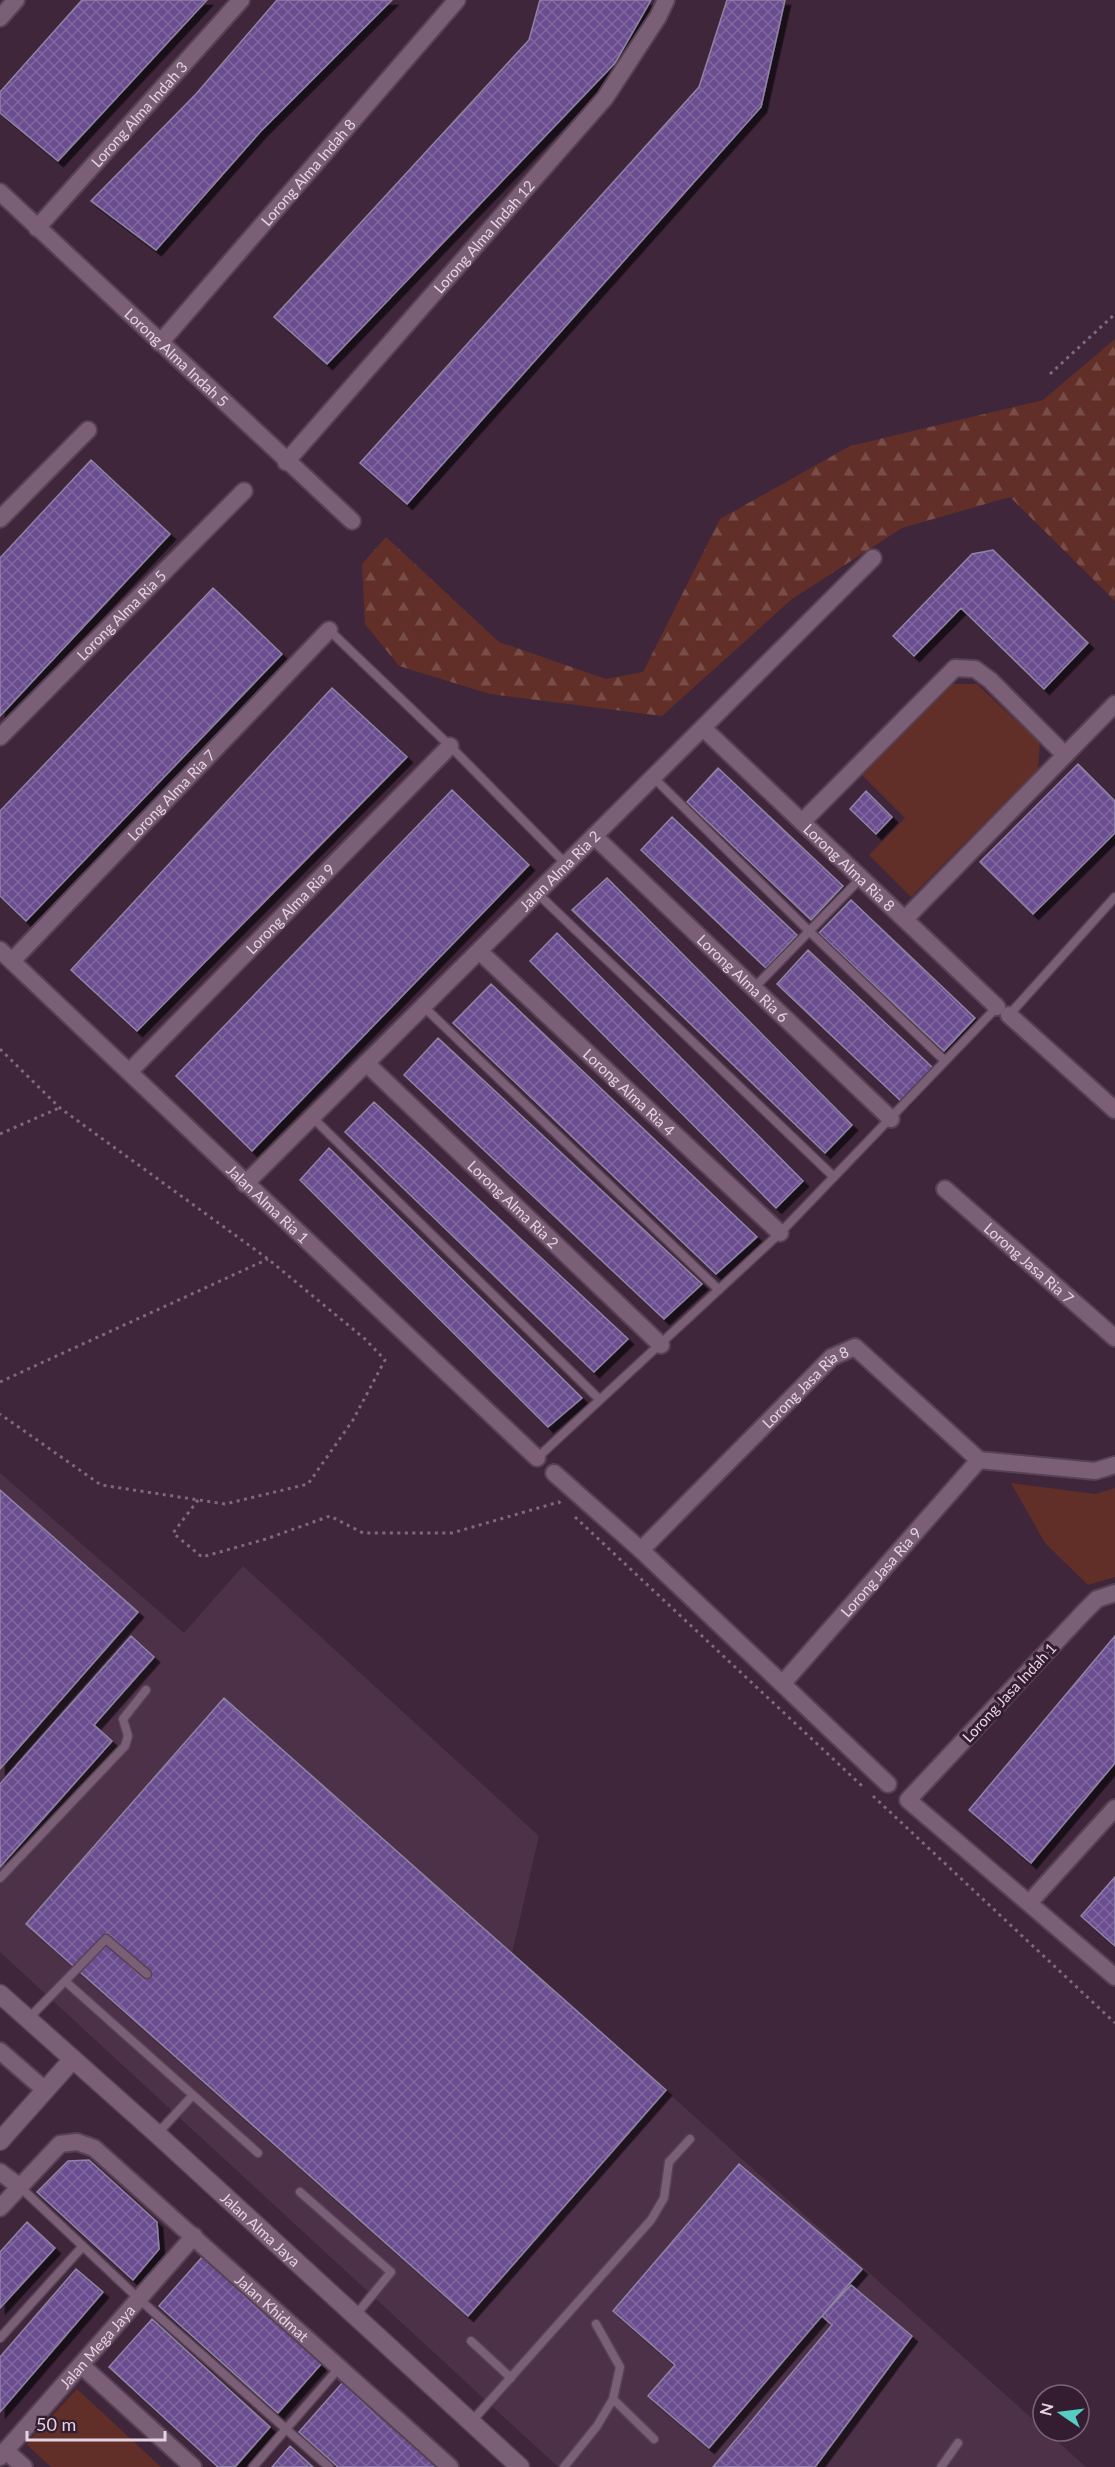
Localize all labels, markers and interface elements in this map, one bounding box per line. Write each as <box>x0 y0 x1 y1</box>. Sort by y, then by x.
street label: Lorong Alma Indah 3 <box>87 57 191 170</box>
street label: Lorong Alma Indah 8 <box>257 115 359 229</box>
street label: Lorong Alma Indah 12 <box>429 176 538 297</box>
street label: Lorong Alma Indah 5 <box>121 304 232 410</box>
street label: Lorong Alma Ria 5 <box>73 566 169 664</box>
street label: Lorong Alma Ria 7 <box>123 745 219 844</box>
street label: Lorong Alma Ria 8 <box>800 820 899 915</box>
street label: Jalan Alma Ria 2 <box>515 827 604 915</box>
street label: Lorong Alma Ria 9 <box>242 860 338 957</box>
street label: Lorong Alma Ria 6 <box>694 931 793 1026</box>
street label: Lorong Alma Ria 4 <box>580 1045 679 1139</box>
street label: Lorong Alma Ria 2 <box>464 1156 563 1252</box>
street label: Jalan Alma Ria 1 <box>223 1160 313 1247</box>
street label: Lorong Jasa Ria 7 <box>981 1219 1078 1307</box>
street label: Lorong Jasa Ria 8 <box>758 1342 851 1432</box>
street label: Lorong Jasa Ria 9 <box>837 1523 925 1620</box>
street label: Lorong Jasa Indah 1 <box>958 1639 1060 1745</box>
street label: Jalan Alma Jaya <box>217 2188 304 2270</box>
street label: Jalan Khidmat <box>232 2270 313 2345</box>
street label: Jalan Mega Jaya <box>55 2301 139 2392</box>
north arrow <box>1031 2383 1091 2443</box>
text: N <box>1035 2401 1057 2418</box>
scale bar <box>27 2404 165 2442</box>
text: 50 m <box>36 2413 76 2435</box>

